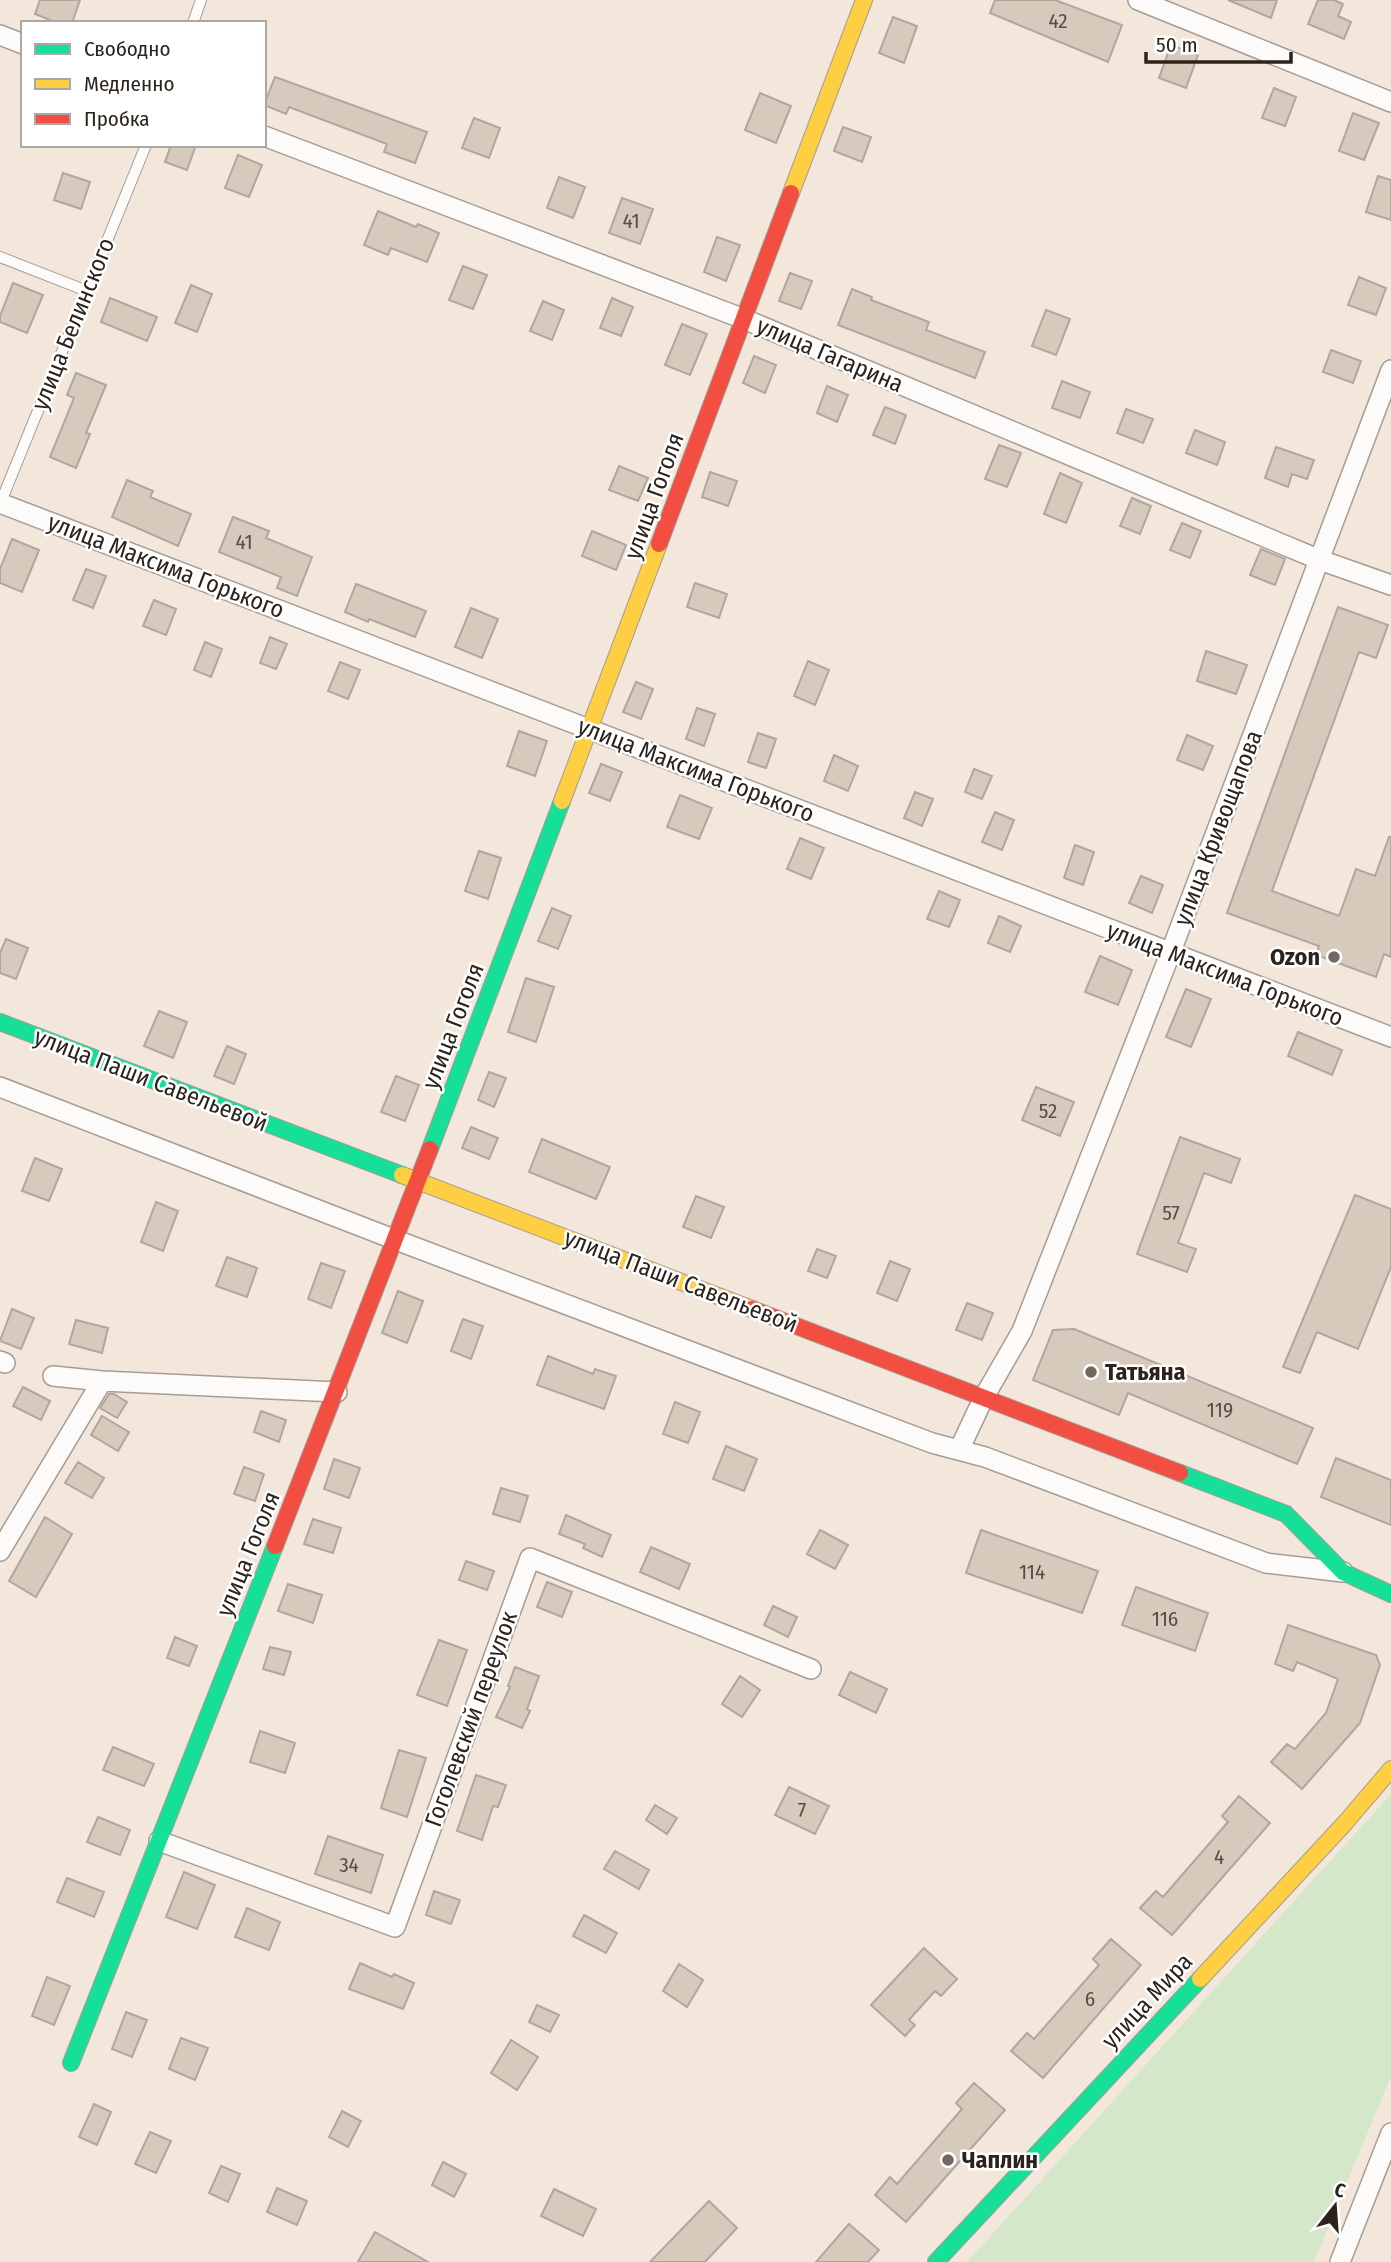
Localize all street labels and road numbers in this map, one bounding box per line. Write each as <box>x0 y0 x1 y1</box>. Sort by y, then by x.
street label: улица Белинского <box>26 234 120 414</box>
street label: улица Гагарина <box>752 312 908 398</box>
street label: улица Гоголя <box>618 429 690 563</box>
street label: улица Максима Горького <box>44 508 288 624</box>
street label: улица Максима Горького <box>574 712 818 828</box>
street label: улица Кривощапова <box>1168 726 1268 930</box>
street label: улица Максима Горького <box>1103 916 1347 1032</box>
street label: улица Гоголя <box>416 959 490 1093</box>
street label: улица Паши Савельевой <box>30 1023 272 1137</box>
street label: улица Паши Савельевой <box>560 1224 802 1338</box>
street label: улица Гоголя <box>210 1487 286 1621</box>
street label: Гоголевский переулок <box>419 1607 523 1831</box>
street label: улица Мира <box>1096 1948 1198 2054</box>

